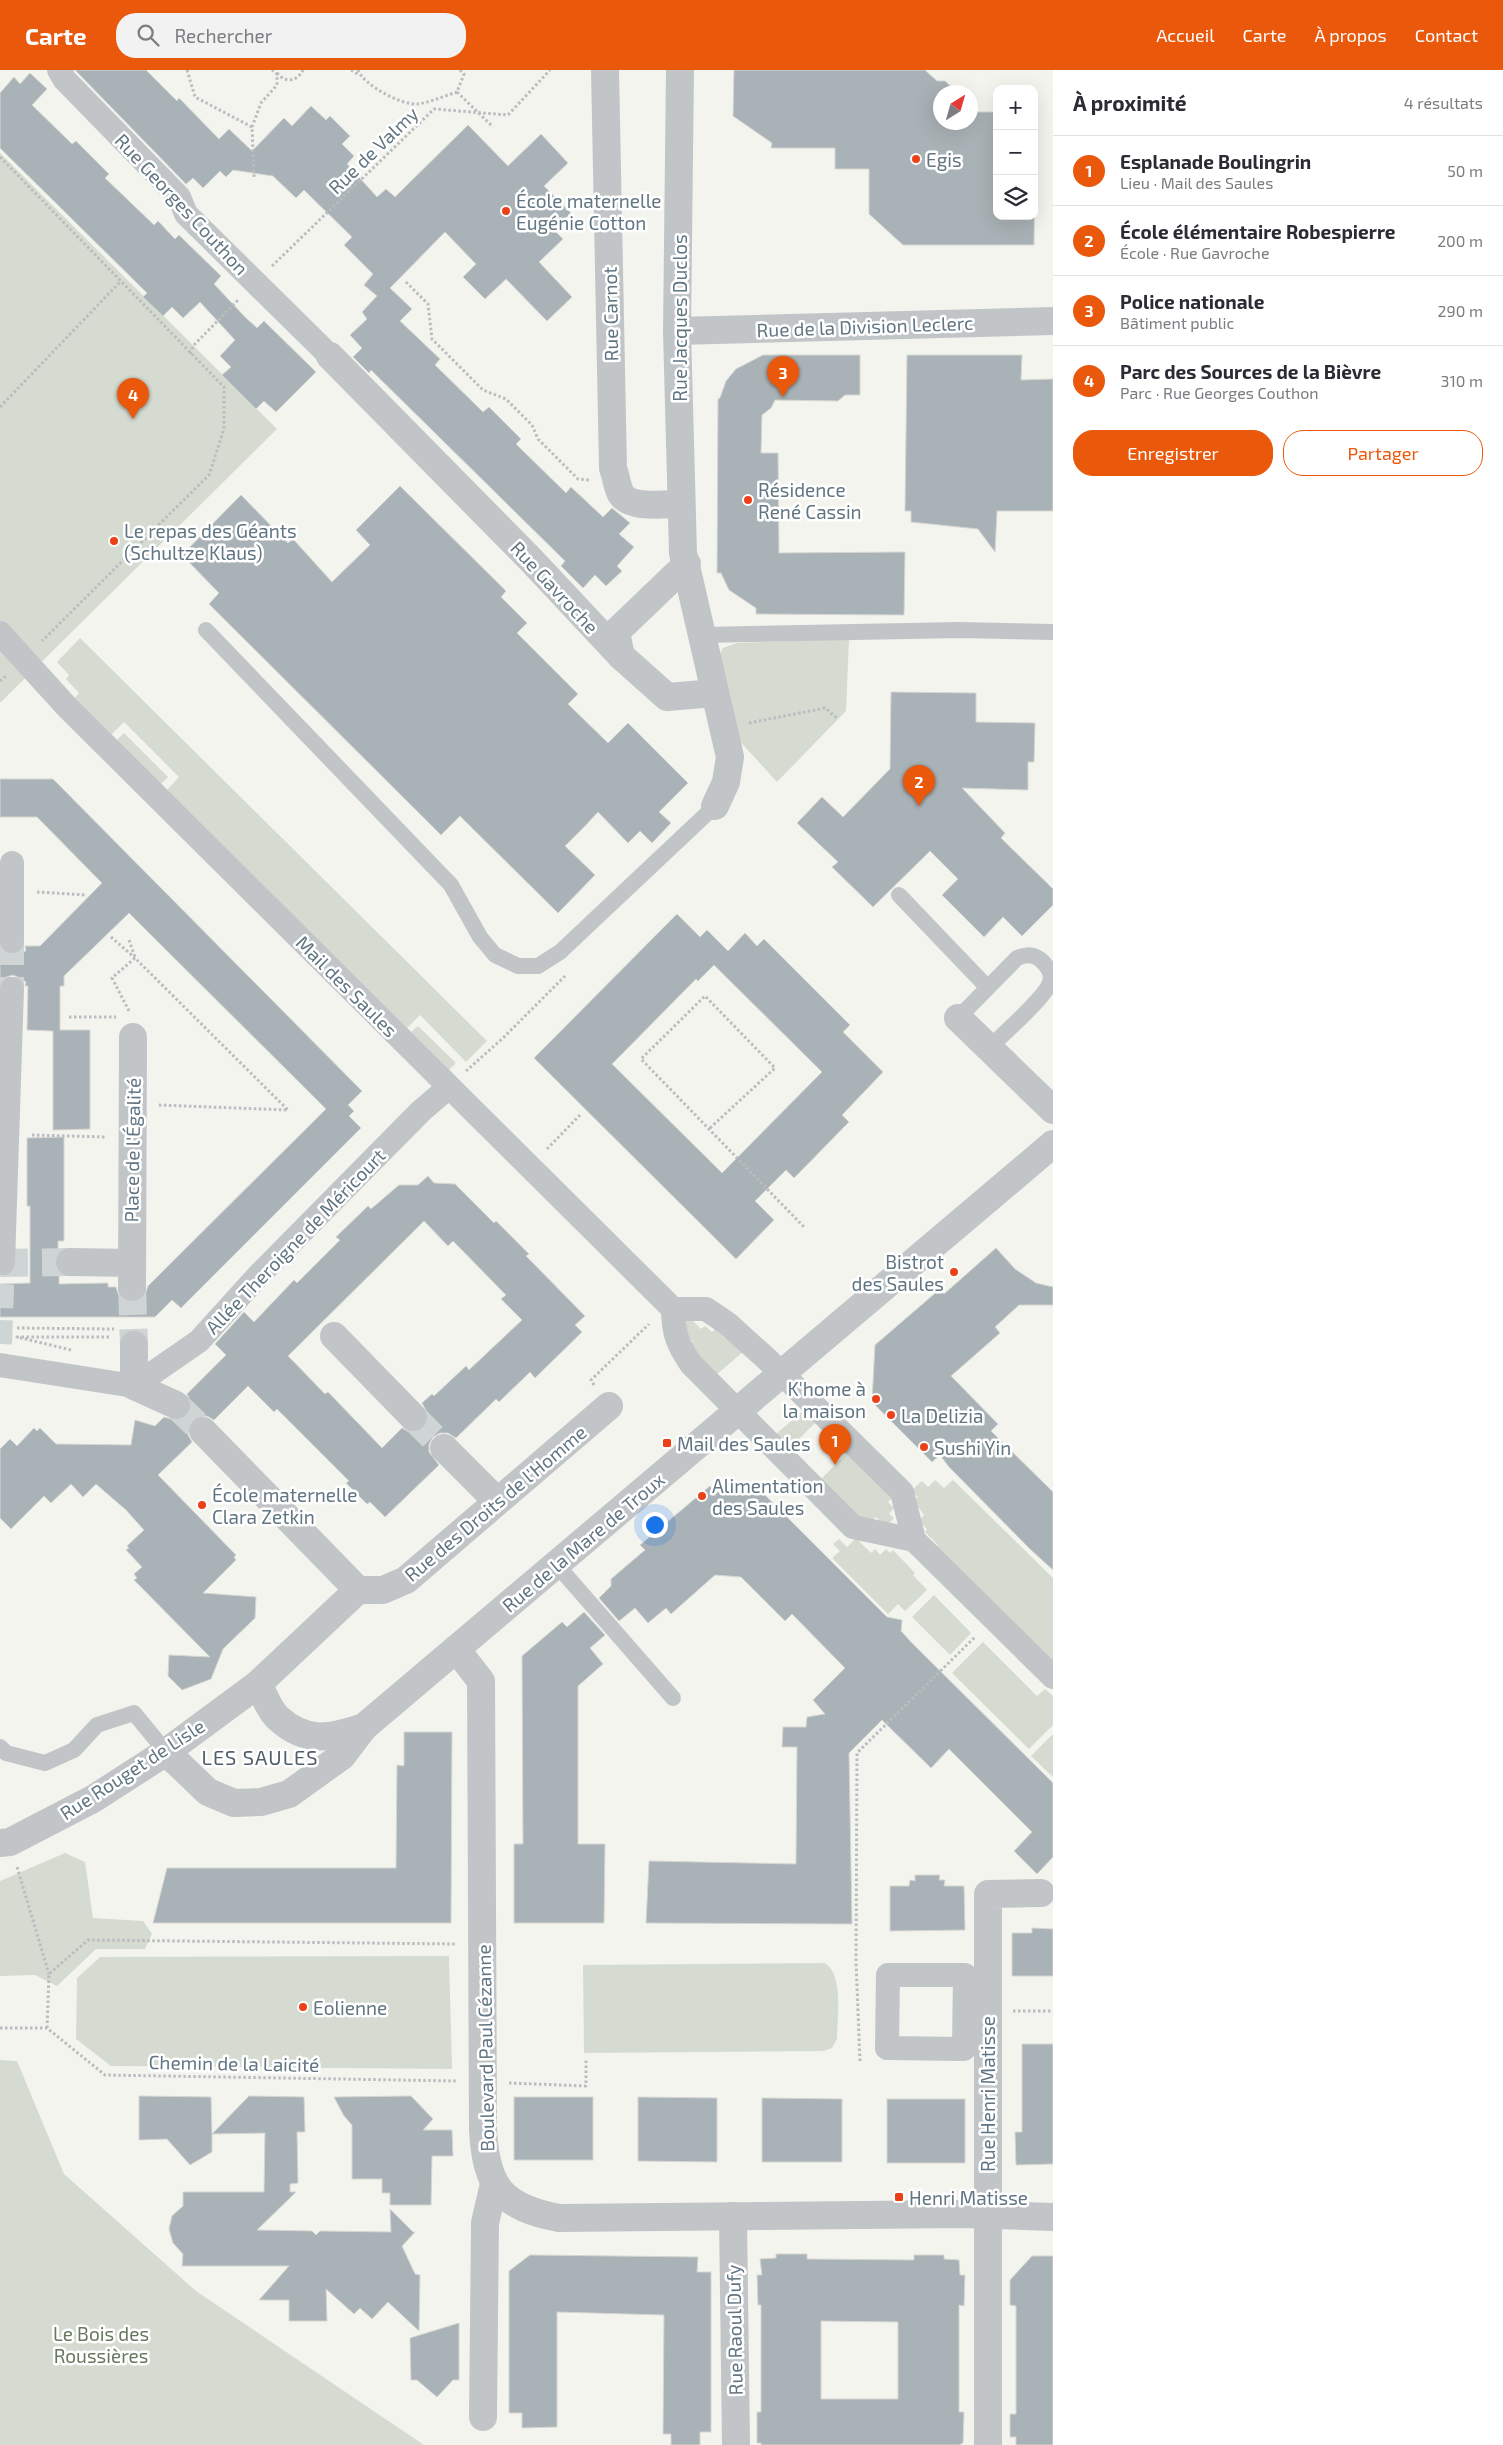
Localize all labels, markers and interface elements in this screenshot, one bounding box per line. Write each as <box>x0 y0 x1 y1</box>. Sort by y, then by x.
search box <box>116 13 466 58</box>
text: Carte <box>25 21 86 50</box>
icon: search <box>134 21 162 49</box>
text: Rechercher <box>174 24 272 47</box>
text: Accueil <box>1156 24 1215 46</box>
text: Carte <box>1243 24 1286 46</box>
text: À propos <box>1314 24 1387 46</box>
text: Contact <box>1415 24 1478 46</box>
north arrow <box>933 85 978 130</box>
map controls <box>993 85 1038 220</box>
button: + <box>993 85 1038 130</box>
text: À proximité <box>1073 90 1187 115</box>
text: 4 résultats <box>1404 93 1483 112</box>
street label: Rue de Valmy <box>323 102 423 198</box>
street label: Rue Georges Couthon <box>111 129 253 279</box>
button: − <box>993 130 1038 175</box>
place label: Egis <box>926 148 962 171</box>
text: Esplanade Boulingrin <box>1120 150 1311 173</box>
marker: Egis <box>910 153 922 165</box>
text: 1 <box>1086 161 1092 180</box>
text: 50 m <box>1447 161 1483 180</box>
text: Lieu · Mail des Saules <box>1120 173 1273 192</box>
button: layers <box>993 175 1038 220</box>
place label: École maternelle Eugénie Cotton <box>516 189 662 234</box>
marker: École maternelle Eugénie Cotton <box>500 205 512 217</box>
text: École élémentaire Robespierre <box>1120 220 1396 243</box>
text: 2 <box>1084 231 1094 250</box>
text: 200 m <box>1437 231 1483 250</box>
street label: Rue Jacques Duclos <box>668 234 691 402</box>
text: École · Rue Gavroche <box>1120 243 1270 262</box>
street label: Rue Carnot <box>598 266 622 362</box>
text: Police nationale <box>1120 290 1264 313</box>
text: 3 <box>1084 301 1094 320</box>
text: 290 m <box>1438 301 1483 320</box>
street label: Rue de la Division Leclerc <box>756 311 974 341</box>
text: Bâtiment public <box>1120 313 1234 332</box>
pin: 3 <box>767 356 799 397</box>
text: Parc des Sources de la Bièvre <box>1120 360 1381 383</box>
text: 4 <box>1084 371 1094 390</box>
text: 310 m <box>1441 371 1483 390</box>
pin: 4 <box>117 378 149 419</box>
text: Parc · Rue Georges Couthon <box>1120 383 1319 402</box>
button: Enregistrer <box>1073 430 1273 476</box>
button: Partager <box>1283 430 1483 476</box>
place label: Résidence René Cassin <box>758 478 862 523</box>
marker: Résidence René Cassin <box>742 494 754 506</box>
place label: Le repas des Géants (Schultze Klaus) <box>124 519 297 564</box>
marker: Le repas des Géants (Schultze Klaus) <box>108 535 120 547</box>
street label: Rue Gavroche <box>506 536 604 638</box>
pin: 2 <box>903 765 935 806</box>
street label: Mail des Saules <box>292 931 402 1041</box>
street label: Place de l'Égalité <box>119 1077 145 1223</box>
street label: Allée Theroigne de Méricourt <box>200 1144 390 1338</box>
place label: Bistrot des Saules <box>852 1250 944 1295</box>
marker: Bistrot des Saules <box>948 1266 960 1278</box>
place label: K'home à la maison <box>782 1377 866 1422</box>
marker: K'home à la maison <box>870 1393 882 1405</box>
place label: La Delizia <box>901 1404 983 1427</box>
marker: La Delizia <box>885 1409 897 1421</box>
street label: Rue des Droits de l'Homme <box>399 1420 591 1586</box>
pin: 1 <box>819 1424 851 1465</box>
place label: Mail des Saules <box>677 1432 811 1455</box>
place label: Sushi Yin <box>934 1436 1011 1459</box>
marker: Mail des Saules <box>661 1437 673 1449</box>
marker: Sushi Yin <box>918 1441 930 1453</box>
street label: Rue de la Mare de Troux <box>497 1467 669 1617</box>
place label: Alimentation des Saules <box>712 1474 824 1519</box>
place label: École maternelle Clara Zetkin <box>212 1483 358 1528</box>
marker: Alimentation des Saules <box>696 1490 708 1502</box>
marker: École maternelle Clara Zetkin <box>196 1499 208 1511</box>
your location <box>642 1512 668 1538</box>
street label: Rue Rouget de Lisle <box>55 1714 209 1824</box>
district label: LES SAULES <box>202 1745 318 1769</box>
street label: Boulevard Paul Cézanne <box>472 1944 498 2152</box>
place label: Eolienne <box>313 1996 387 2019</box>
marker: Eolienne <box>297 2001 309 2013</box>
street label: Rue Henri Matisse <box>976 2016 999 2172</box>
street label: Chemin de la Laicité <box>148 2050 320 2076</box>
place label: Henri Matisse <box>909 2186 1028 2209</box>
marker: Henri Matisse <box>893 2191 905 2203</box>
street label: Rue Raoul Dufy <box>721 2264 747 2396</box>
park label: Le Bois des Roussières <box>53 2322 149 2367</box>

